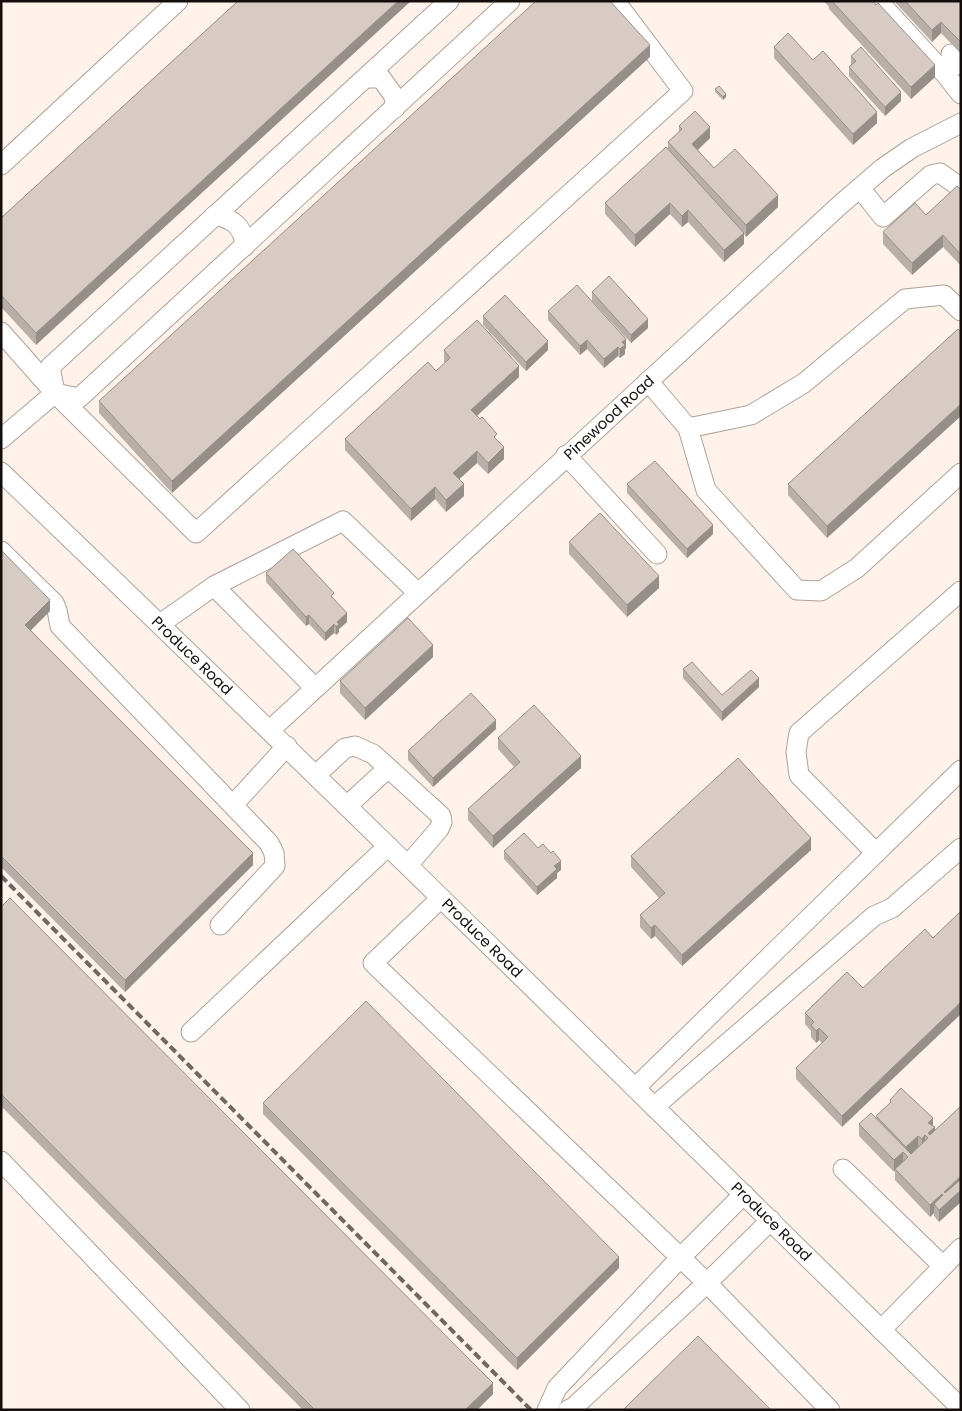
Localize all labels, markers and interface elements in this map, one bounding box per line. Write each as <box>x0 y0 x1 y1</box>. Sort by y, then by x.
street label: Pinewood Road <box>559 370 659 464</box>
street label: Produce Road <box>147 611 237 699</box>
street label: Produce Road <box>438 894 527 982</box>
street label: Produce Road <box>727 1177 817 1266</box>

